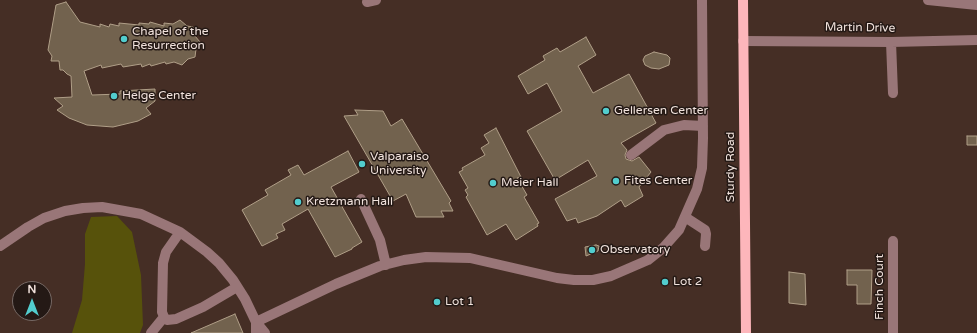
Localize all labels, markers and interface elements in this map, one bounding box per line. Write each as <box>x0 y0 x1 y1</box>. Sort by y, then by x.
street label: Martin Drive <box>825 20 895 36</box>
place label: Chapel of the Resurrection <box>132 25 208 53</box>
marker: Chapel of the Resurrection <box>119 34 129 44</box>
place label: Helge Center <box>122 89 196 103</box>
marker: Helge Center <box>109 91 119 101</box>
place label: Gellersen Center <box>614 104 708 118</box>
marker: Gellersen Center <box>601 106 611 116</box>
street label: Sturdy Road <box>724 132 738 202</box>
place label: Valparaiso University <box>370 150 429 178</box>
marker: Valparaiso University <box>357 159 367 169</box>
place label: Fites Center <box>624 174 692 188</box>
place label: Meier Hall <box>501 176 558 190</box>
marker: Fites Center <box>611 176 621 186</box>
marker: Meier Hall <box>488 178 498 188</box>
place label: Kretzmann Hall <box>306 195 393 209</box>
marker: Kretzmann Hall <box>293 197 303 207</box>
place label: Observatory <box>600 243 670 257</box>
marker: Observatory <box>587 245 597 255</box>
street label: Finch Court <box>873 254 887 320</box>
place label: Lot 2 <box>673 275 702 289</box>
marker: Lot 2 <box>660 277 670 287</box>
north arrow <box>12 281 52 321</box>
text: N <box>28 283 36 296</box>
place label: Lot 1 <box>445 295 474 309</box>
marker: Lot 1 <box>432 297 442 307</box>

